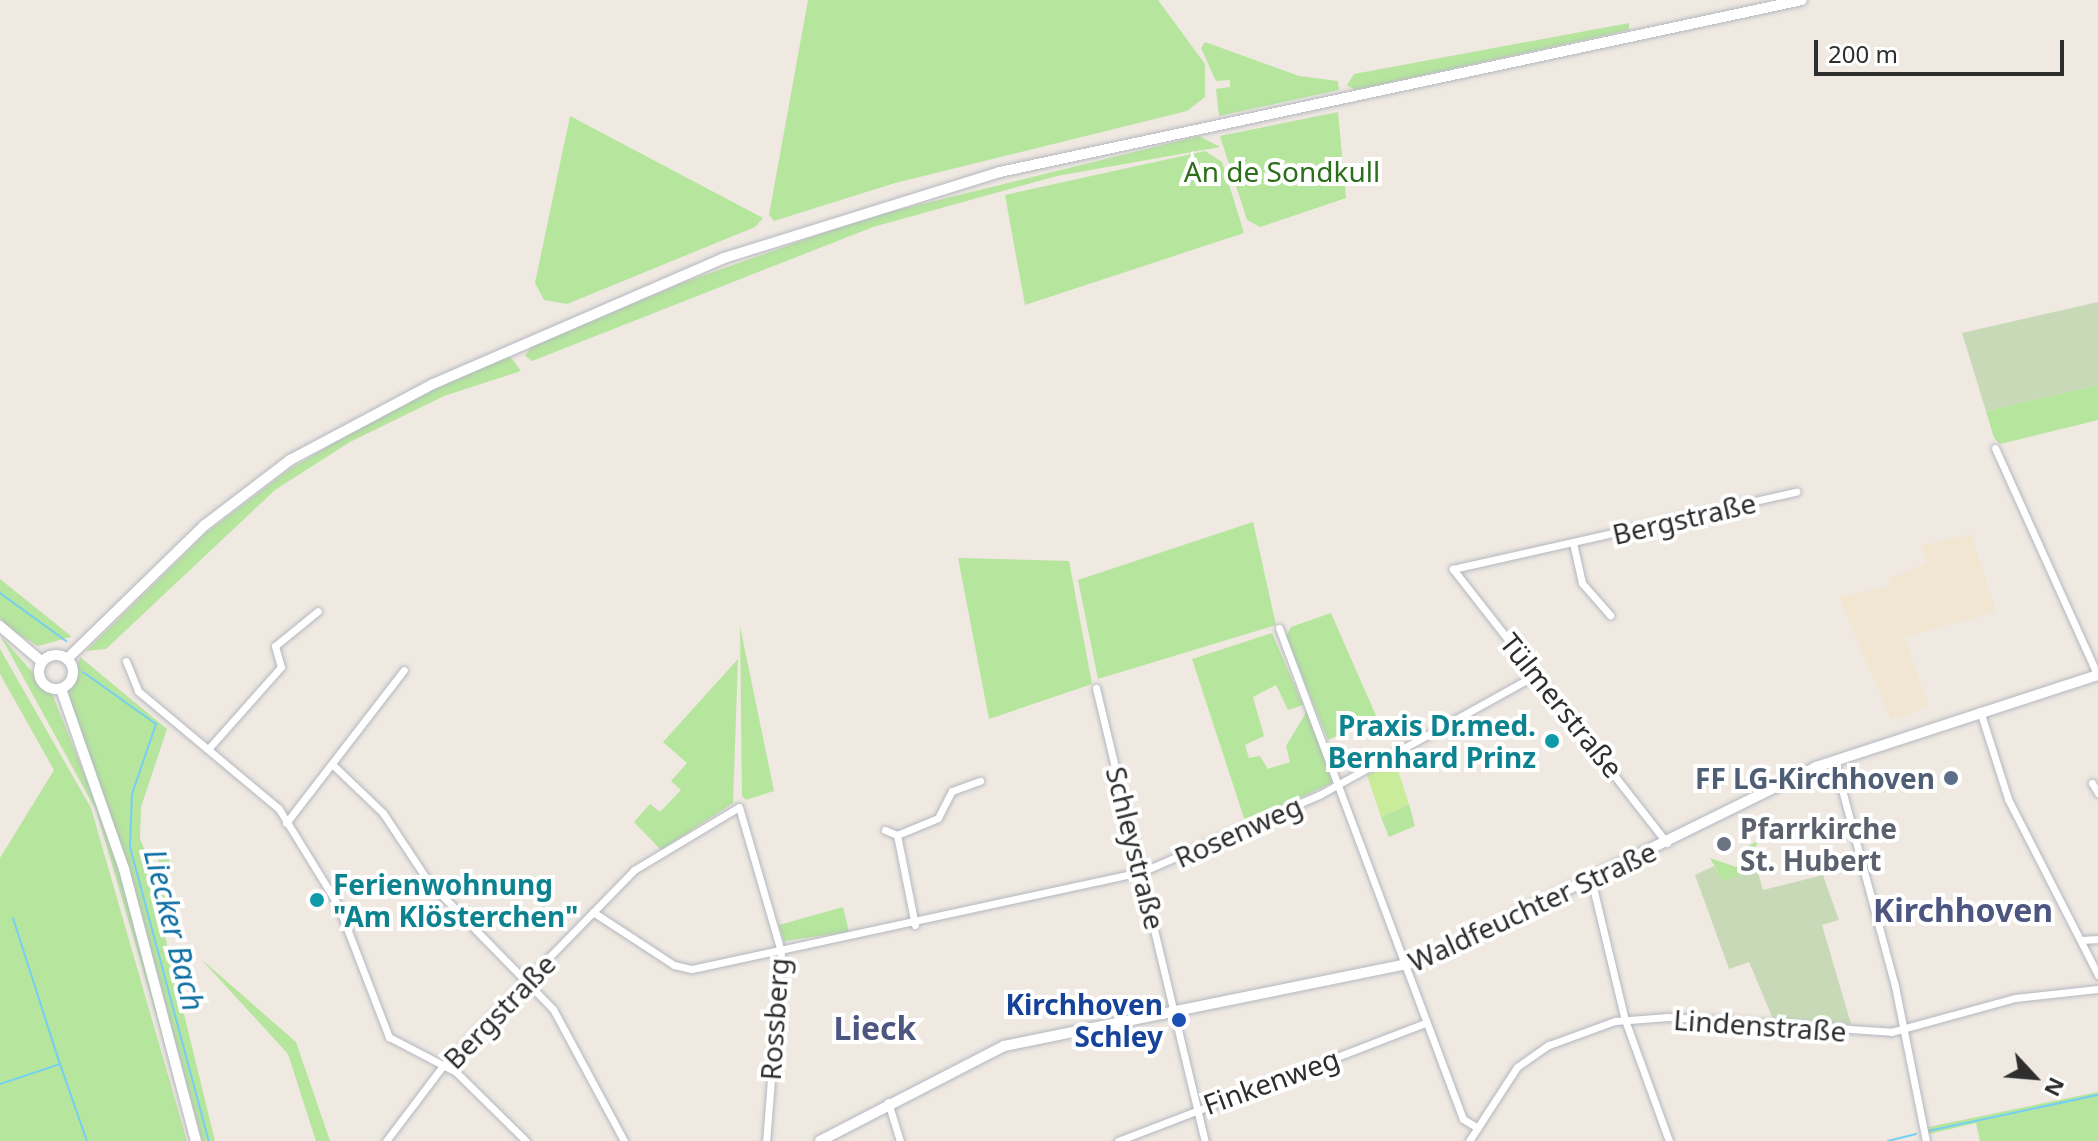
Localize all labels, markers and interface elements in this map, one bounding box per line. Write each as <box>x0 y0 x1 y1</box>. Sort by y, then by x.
scale bar <box>1818 24 2068 74</box>
text: 200 m <box>1828 37 1898 70</box>
park label: An de Sondkull <box>1184 154 1380 188</box>
street label: Bergstraße <box>1609 485 1759 551</box>
street label: Tülmerstraße <box>1494 626 1630 784</box>
place label: Praxis Dr.med. Bernhard Prinz <box>1328 708 1536 774</box>
marker: Praxis Dr.med. Bernhard Prinz <box>1543 732 1561 750</box>
place label: FF LG-Kirchhoven <box>1695 761 1935 795</box>
street label: Schleystraße <box>1100 763 1172 933</box>
marker: FF LG-Kirchhoven <box>1942 769 1960 787</box>
street label: Rosenweg <box>1169 788 1307 874</box>
place label: Pfarrkirche St. Hubert <box>1740 811 1897 877</box>
street label: Waldfeuchter Straße <box>1403 834 1661 978</box>
marker: Pfarrkirche St. Hubert <box>1715 835 1733 853</box>
water label: Liecker Bach <box>137 845 211 1015</box>
place label: Ferienwohnung "Am Klösterchen" <box>333 867 578 933</box>
marker: Ferienwohnung "Am Klösterchen" <box>308 891 326 909</box>
district label: Kirchhoven <box>1873 891 2053 929</box>
street label: Bergstraße <box>436 947 562 1075</box>
street label: Rossberg <box>753 957 795 1081</box>
place label: Kirchhoven Schley <box>1005 987 1163 1053</box>
street label: Lindenstraße <box>1672 1002 1848 1048</box>
district label: Lieck <box>834 1009 916 1047</box>
marker: Kirchhoven Schley <box>1170 1011 1188 1029</box>
north arrow <box>1994 1037 2074 1117</box>
street label: Finkenweg <box>1198 1041 1344 1121</box>
text: N <box>2038 1073 2073 1102</box>

